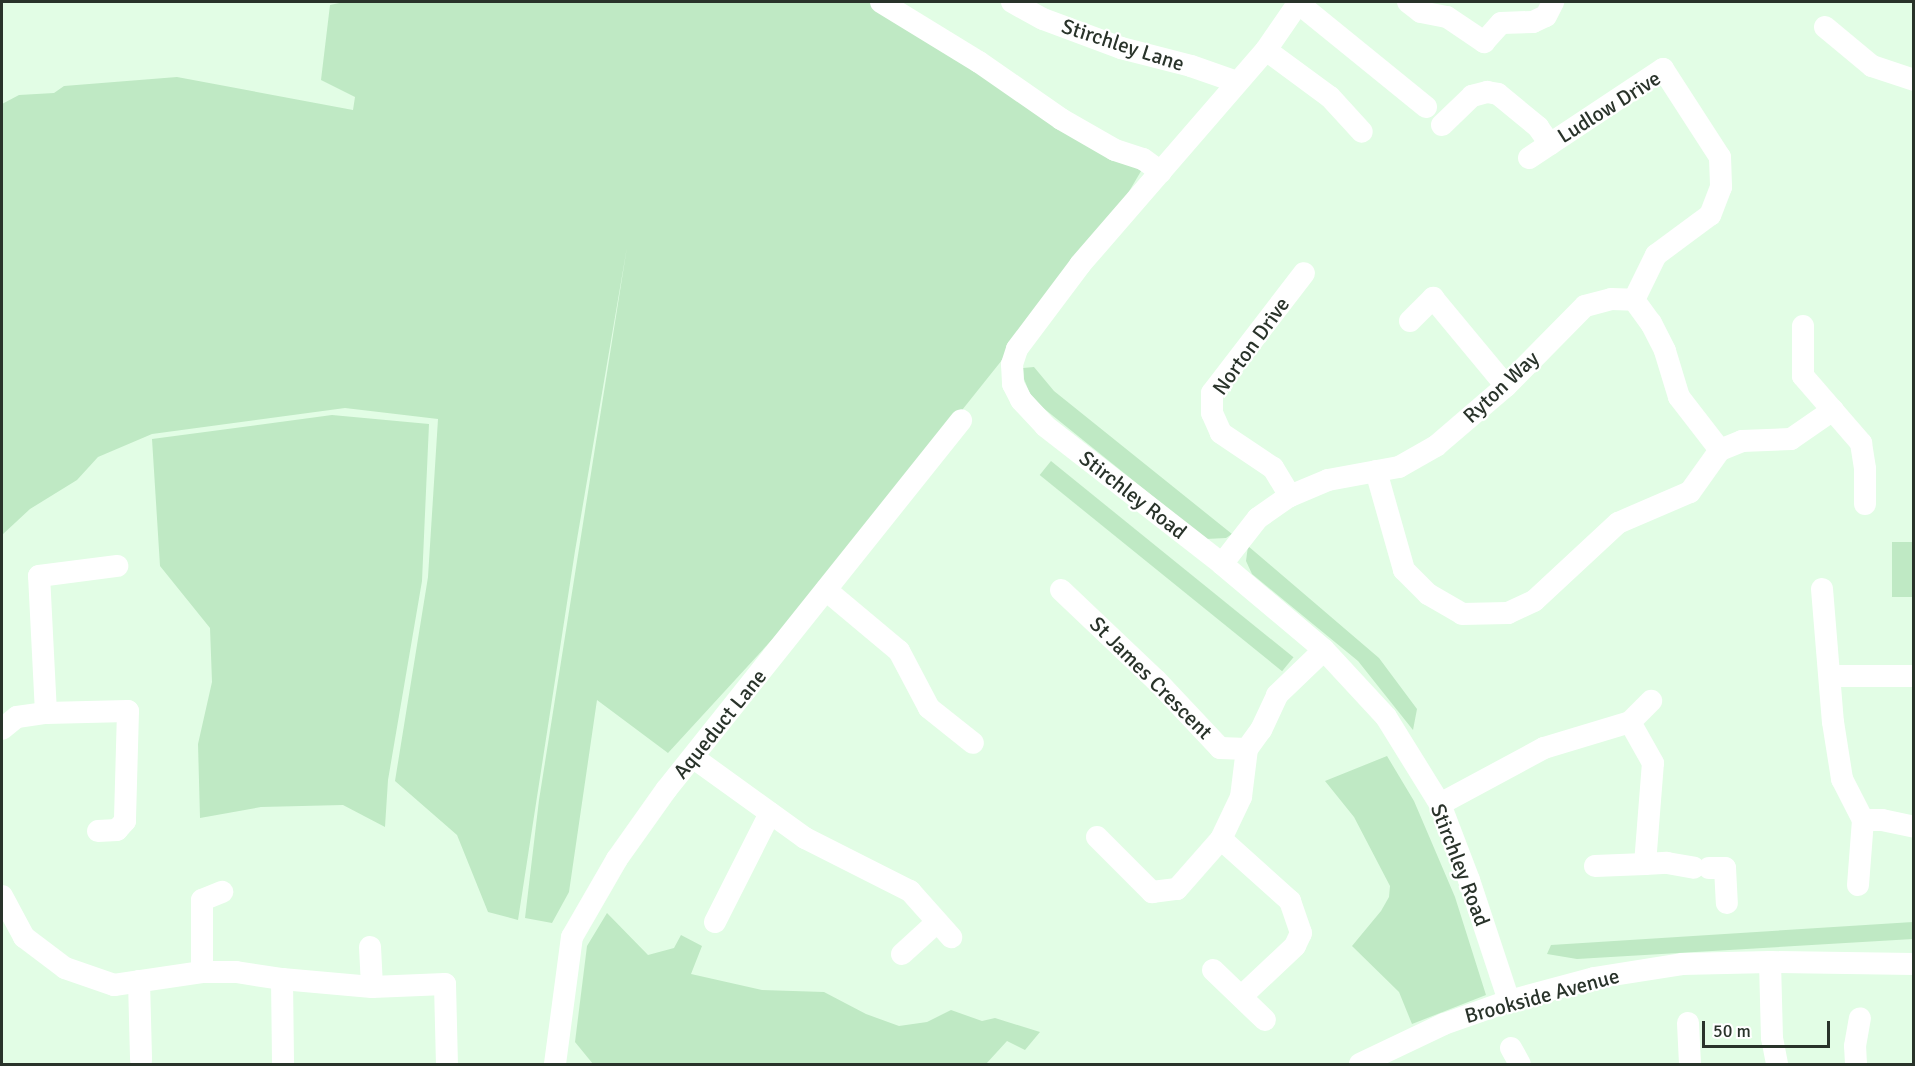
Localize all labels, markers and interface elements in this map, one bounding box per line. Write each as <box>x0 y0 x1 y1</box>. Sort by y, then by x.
street label: Stirchley Lane <box>1058 13 1188 77</box>
street label: Ludlow Drive <box>1553 65 1665 149</box>
street label: Norton Drive <box>1207 292 1295 400</box>
street label: Ryton Way <box>1458 346 1544 428</box>
street label: Stirchley Road <box>1074 445 1192 545</box>
street label: St James Crescent <box>1084 611 1218 745</box>
street label: Aqueduct Lane <box>668 664 772 784</box>
street label: Stirchley Road <box>1425 800 1495 930</box>
street label: Brookside Avenue <box>1462 963 1622 1029</box>
scale bar <box>1705 1009 1832 1047</box>
text: 50 m <box>1713 1020 1751 1042</box>

